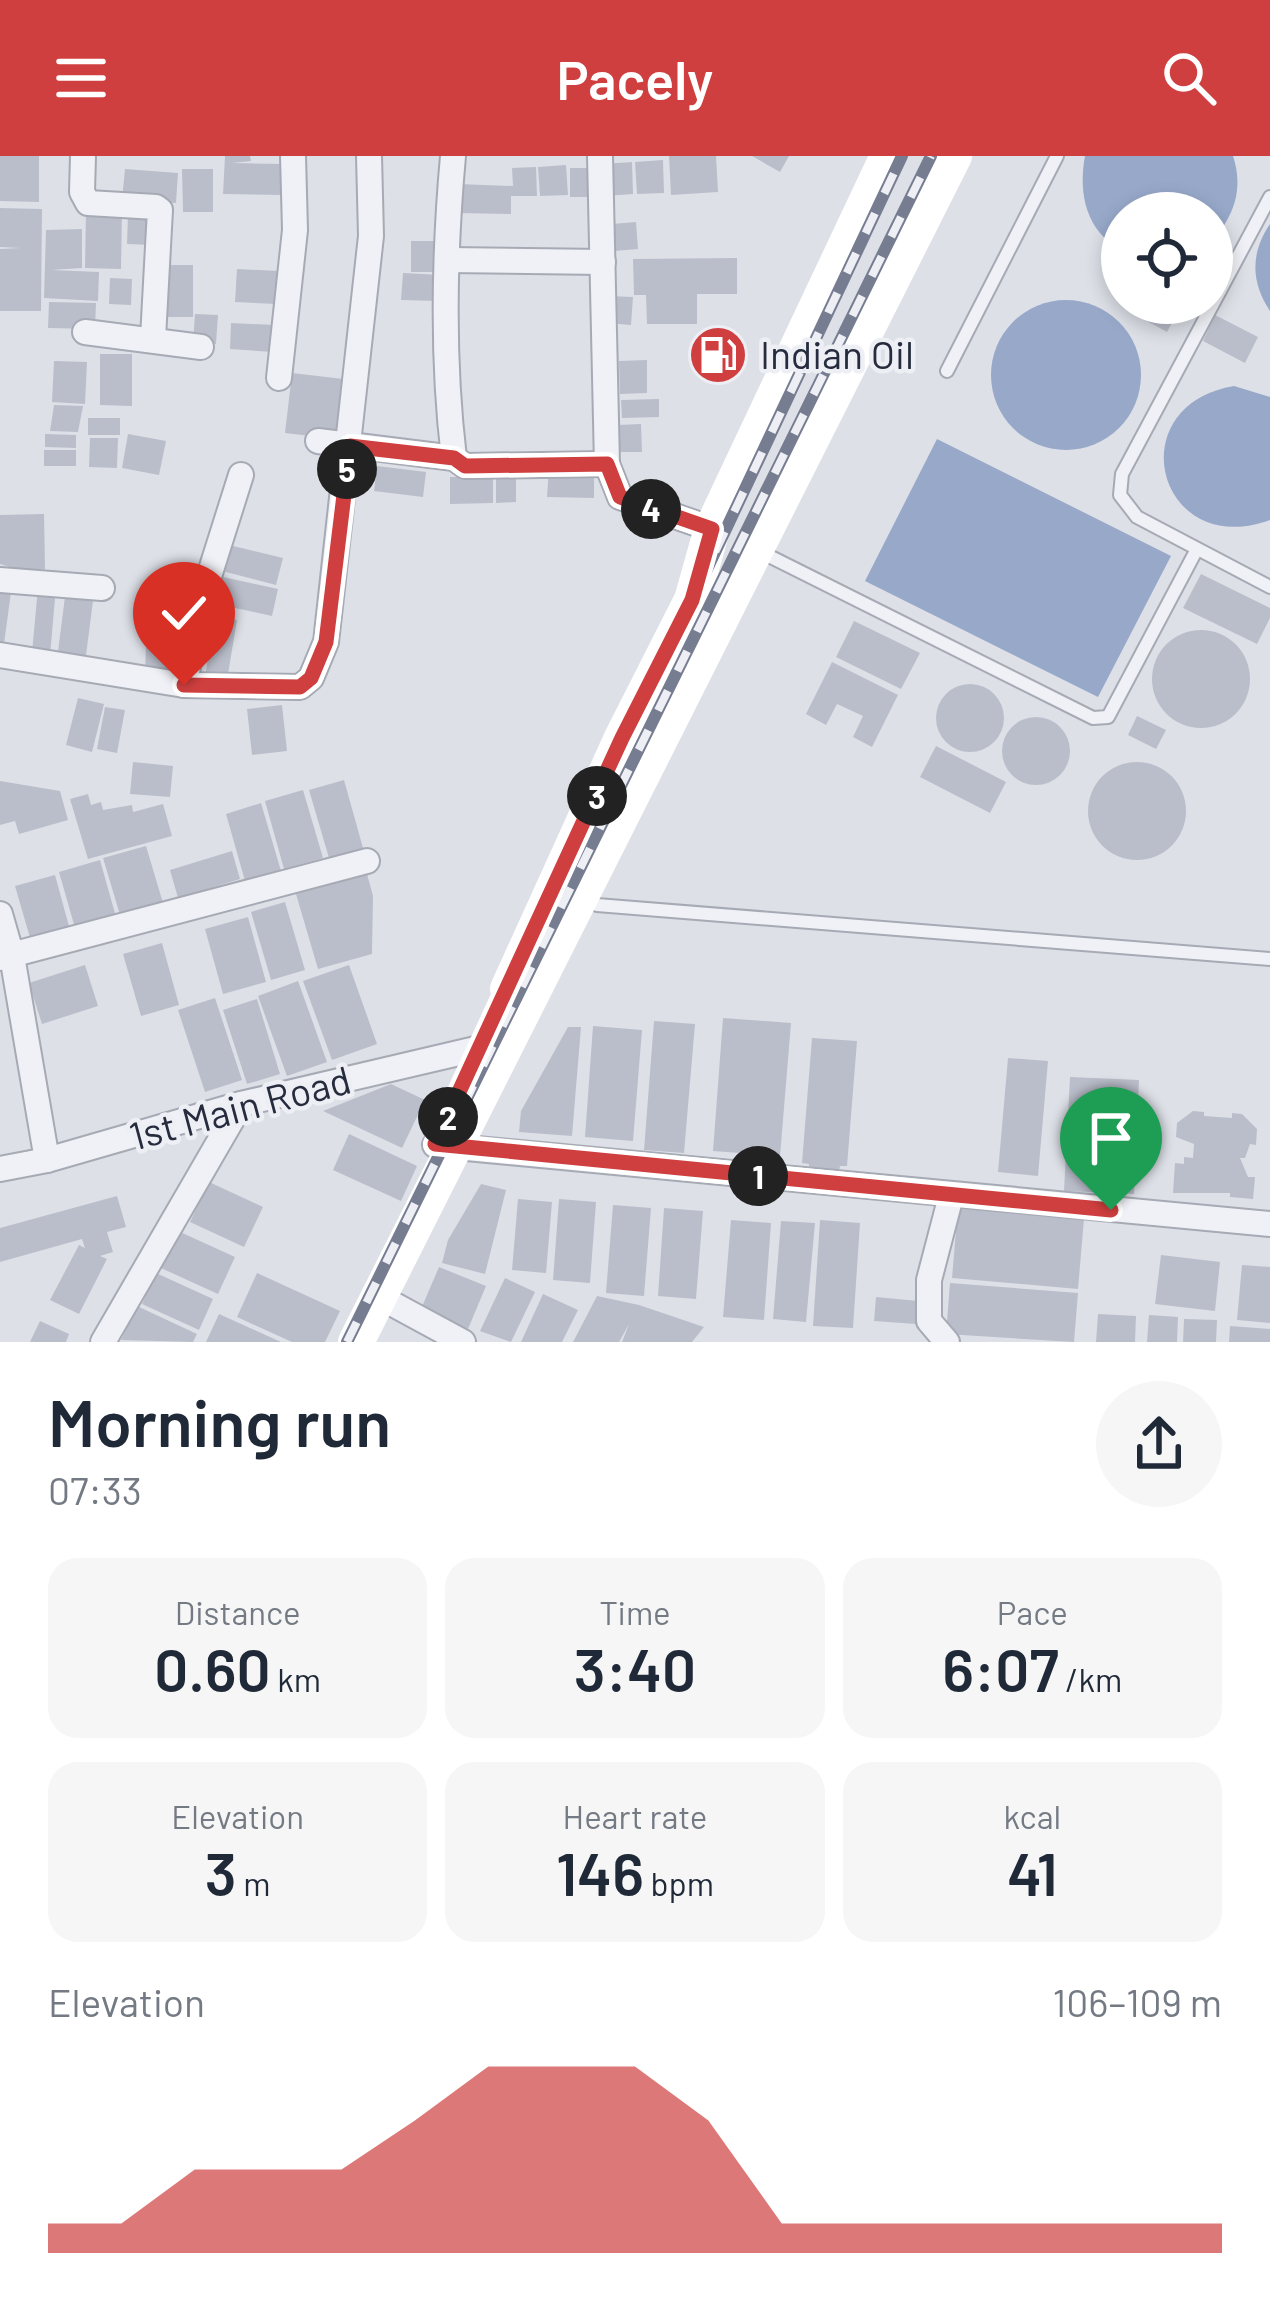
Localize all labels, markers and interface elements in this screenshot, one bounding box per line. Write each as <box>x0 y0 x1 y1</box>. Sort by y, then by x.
icon: menu <box>48 45 114 111</box>
icon: search <box>1156 45 1222 111</box>
text: Pacely <box>557 46 713 111</box>
map controls <box>1101 192 1233 324</box>
button: locate <box>1101 192 1233 324</box>
fuel station icon: Indian Oil <box>687 324 749 386</box>
place label: Indian Oil <box>760 330 914 377</box>
pin: 5 <box>317 439 377 499</box>
text: 5 <box>338 449 356 489</box>
pin: 4 <box>621 479 681 539</box>
text: 4 <box>641 489 661 529</box>
pin <box>133 562 235 685</box>
icon: check <box>151 580 217 646</box>
pin: 3 <box>567 766 627 826</box>
text: 3 <box>588 776 606 816</box>
street label: 1st Main Road <box>124 1054 355 1159</box>
pin: 2 <box>418 1087 478 1147</box>
pin <box>1060 1087 1162 1210</box>
text: 2 <box>439 1097 457 1137</box>
icon: arrive <box>1078 1105 1144 1171</box>
pin: 1 <box>728 1146 788 1206</box>
text: 1 <box>752 1156 764 1196</box>
text: Morning run <box>48 1381 391 1460</box>
button: share <box>1096 1381 1222 1507</box>
text: 07:33 <box>48 1466 142 1513</box>
text: Distance <box>175 1592 301 1632</box>
text: Time <box>599 1592 671 1632</box>
text: Pace <box>997 1592 1068 1632</box>
text: 0.60 <box>154 1632 271 1704</box>
text: 3:40 <box>574 1632 696 1704</box>
text: 6:07 <box>942 1632 1059 1704</box>
text: km <box>271 1659 321 1699</box>
text: /km <box>1059 1659 1122 1699</box>
text: Elevation <box>171 1796 304 1836</box>
text: Heart rate <box>563 1796 707 1836</box>
text: kcal <box>1004 1796 1061 1836</box>
text: 3 <box>205 1836 237 1908</box>
text: 146 <box>556 1836 644 1908</box>
text: 41 <box>1007 1836 1058 1908</box>
text: m <box>237 1863 271 1903</box>
text: bpm <box>644 1863 714 1903</box>
text: Elevation <box>48 1978 205 2025</box>
text: 106–109 m <box>1053 1978 1222 2025</box>

